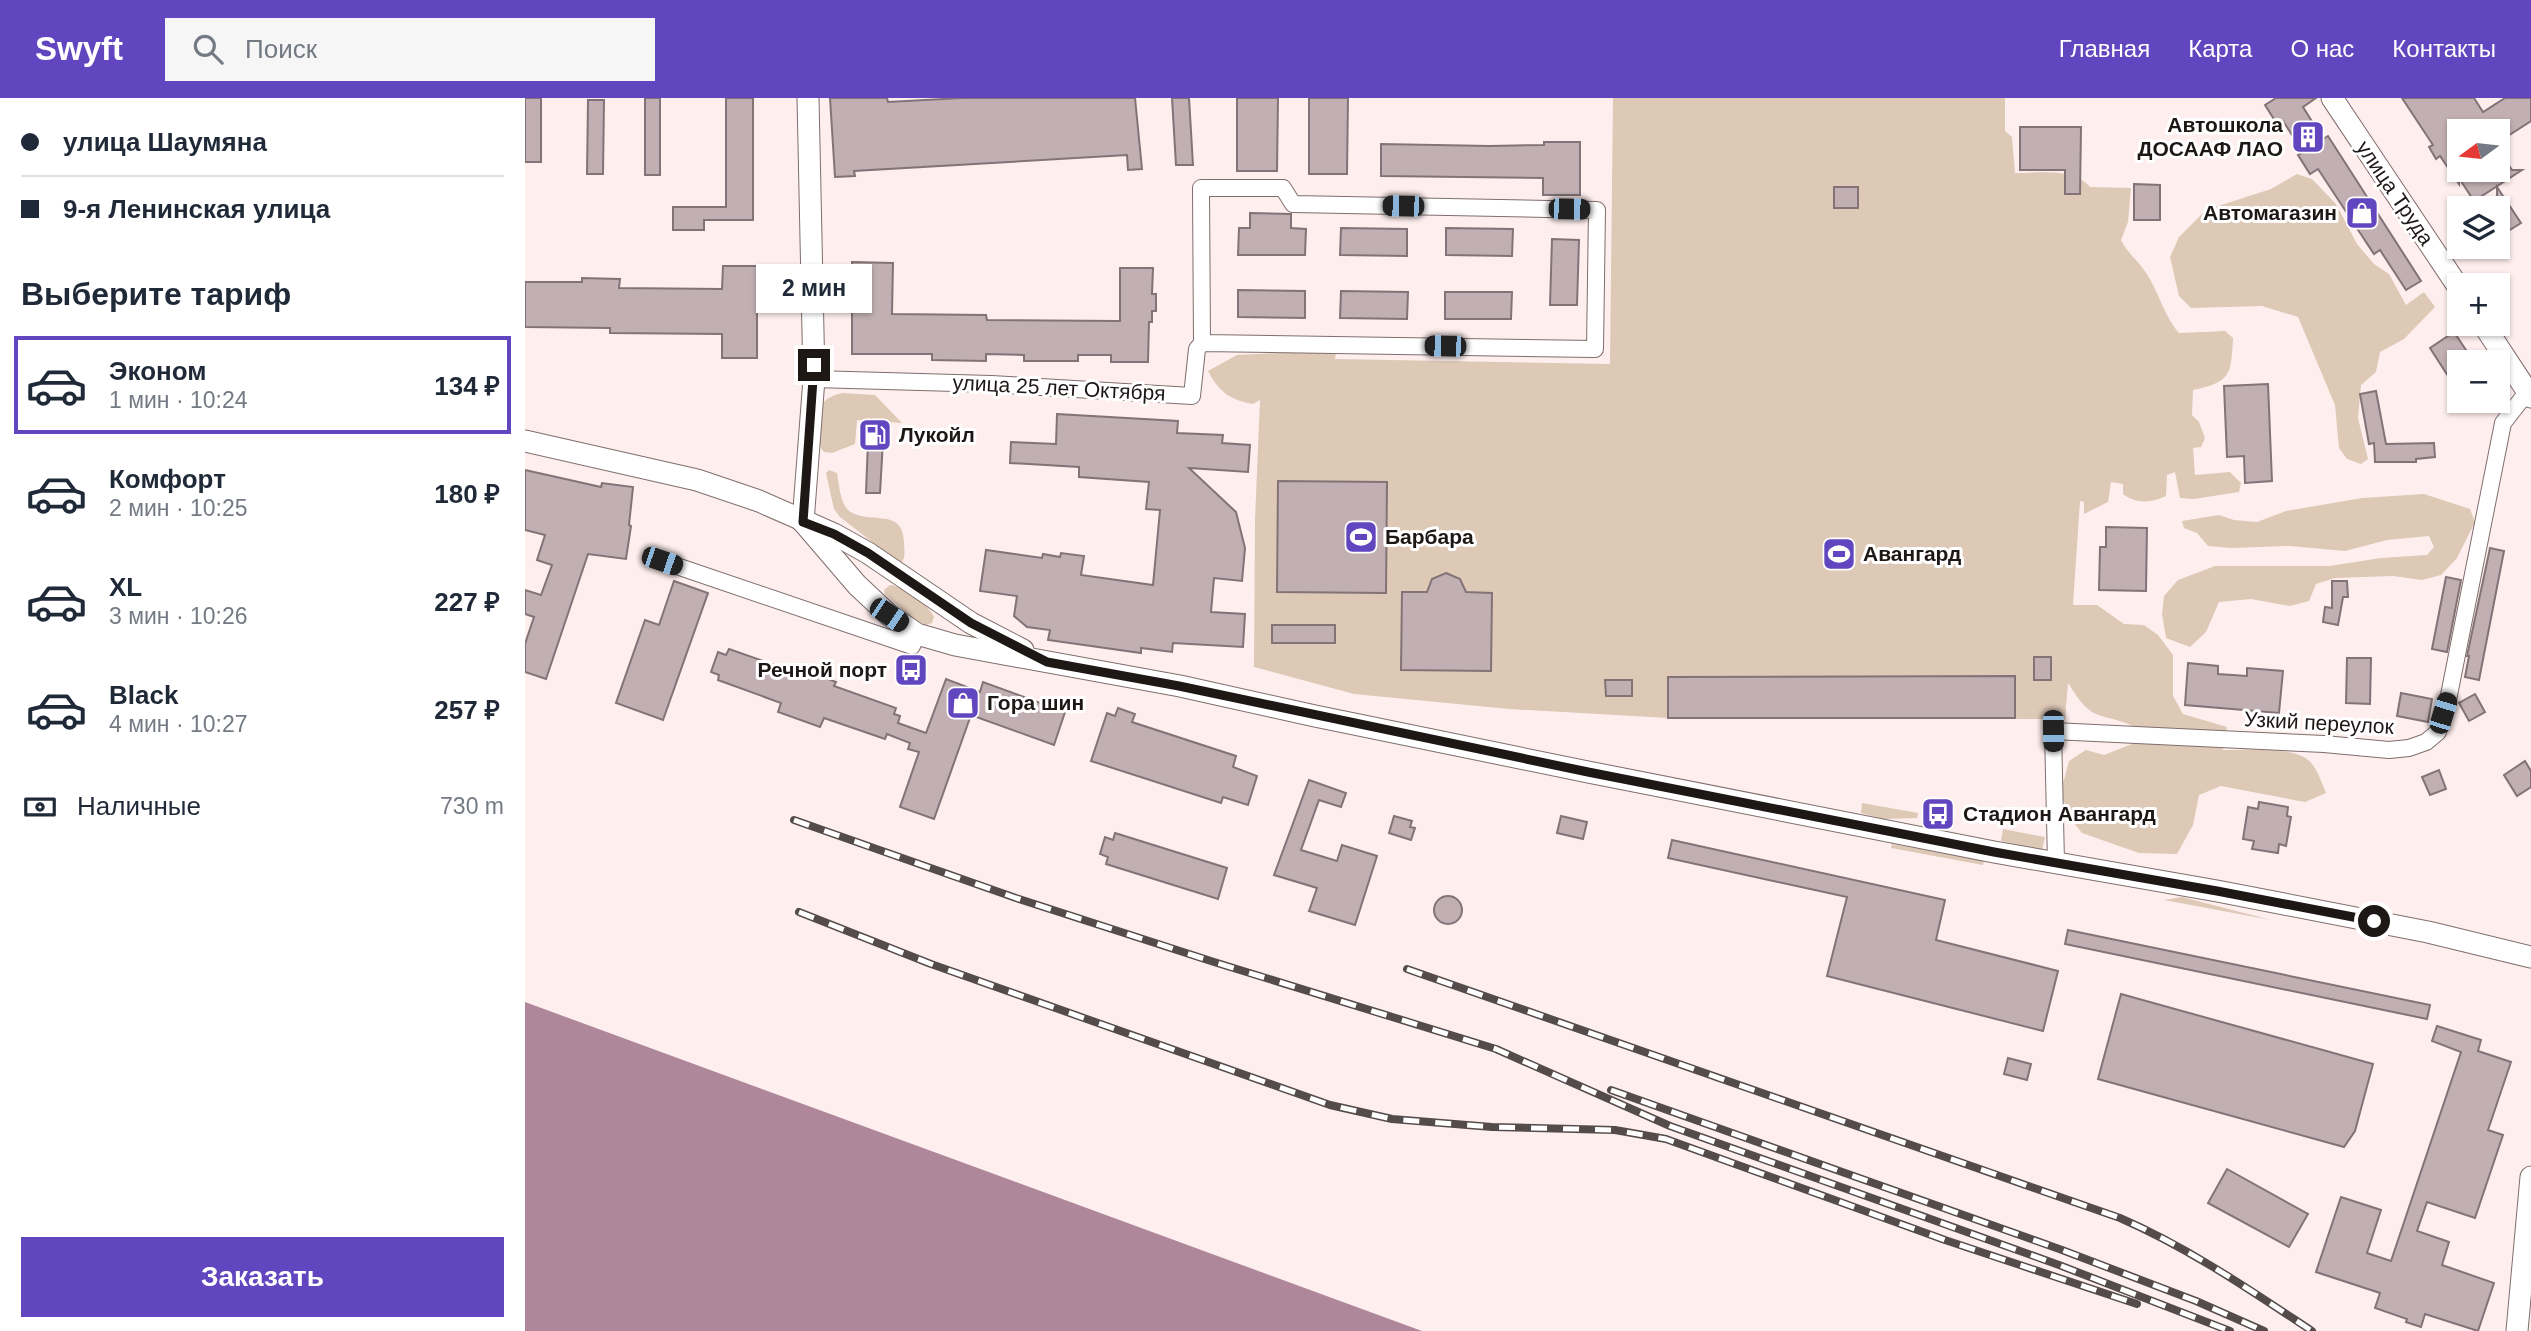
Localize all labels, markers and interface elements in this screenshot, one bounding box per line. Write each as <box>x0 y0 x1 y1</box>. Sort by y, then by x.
search box <box>165 18 655 81</box>
text: Swyft <box>35 30 123 67</box>
icon: search <box>189 30 227 68</box>
text: Поиск <box>245 34 317 64</box>
text: Главная <box>2059 35 2150 62</box>
text: Карта <box>2188 35 2252 62</box>
text: О нас <box>2290 35 2354 62</box>
text: Контакты <box>2392 35 2496 62</box>
place label: Автошкола ДОСААФ ЛАО <box>2138 113 2283 160</box>
building icon: Автошкола ДОСААФ ЛАО <box>2289 118 2327 156</box>
north arrow <box>2447 119 2509 182</box>
map controls <box>2447 119 2510 413</box>
text: улица Шаумяна <box>63 127 267 157</box>
street label: улица Труда <box>2352 136 2439 249</box>
text: 9-я Ленинская улица <box>63 194 330 224</box>
shop icon: Автомагазин <box>2343 194 2381 232</box>
car <box>1382 195 1425 217</box>
button: layers <box>2447 196 2510 259</box>
car <box>1548 198 1591 220</box>
place label: Автомагазин <box>2203 201 2337 224</box>
callout: 2 мин <box>756 264 872 313</box>
button: + <box>2447 273 2510 336</box>
text: 2 мин <box>782 275 846 301</box>
text: Выберите тариф <box>21 276 291 312</box>
car <box>1424 335 1467 357</box>
route end <box>798 349 830 381</box>
button: − <box>2447 350 2510 413</box>
icon: car <box>25 354 88 417</box>
text: Эконом <box>109 356 207 386</box>
street label: улица 25 лет Октября <box>952 370 1166 405</box>
text: 134 ₽ <box>434 371 500 401</box>
text: 1 мин · 10:24 <box>109 387 248 413</box>
fuel station icon: Лукойл <box>856 416 894 454</box>
place label: Лукойл <box>899 423 975 446</box>
icon: car <box>25 462 88 525</box>
text: Комфорт <box>109 464 226 494</box>
text: 180 ₽ <box>434 479 500 509</box>
text: 2 мин · 10:25 <box>109 495 248 521</box>
sports icon: Барбара <box>1342 518 1380 556</box>
place label: Барбара <box>1385 525 1474 548</box>
sports icon: Авангард <box>1820 535 1858 573</box>
place label: Авангард <box>1863 542 1961 565</box>
car <box>639 544 686 578</box>
icon: car <box>25 570 88 633</box>
text: XL <box>109 572 142 602</box>
text: 227 ₽ <box>434 587 500 617</box>
car <box>866 595 913 635</box>
text: 3 мин · 10:26 <box>109 603 248 629</box>
bus stop icon: Речной порт <box>892 651 930 689</box>
place label: Речной порт <box>758 658 887 681</box>
icon: car <box>25 678 88 741</box>
text: Black <box>109 680 178 710</box>
shop icon: Гора шин <box>944 684 982 722</box>
car <box>2427 690 2460 736</box>
place label: Гора шин <box>987 691 1084 714</box>
text: 257 ₽ <box>434 695 500 725</box>
street label: Узкий переулок <box>2244 707 2395 738</box>
car <box>2043 710 2064 752</box>
text: 4 мин · 10:27 <box>109 711 248 737</box>
icon: cash <box>21 788 59 826</box>
text: Наличные <box>77 791 201 821</box>
text: 730 m <box>440 793 504 819</box>
bus stop icon: Стадион Авангард <box>1919 795 1957 833</box>
place label: Стадион Авангард <box>1963 802 2156 825</box>
route start <box>2358 905 2390 937</box>
button: Заказать <box>21 1237 504 1317</box>

